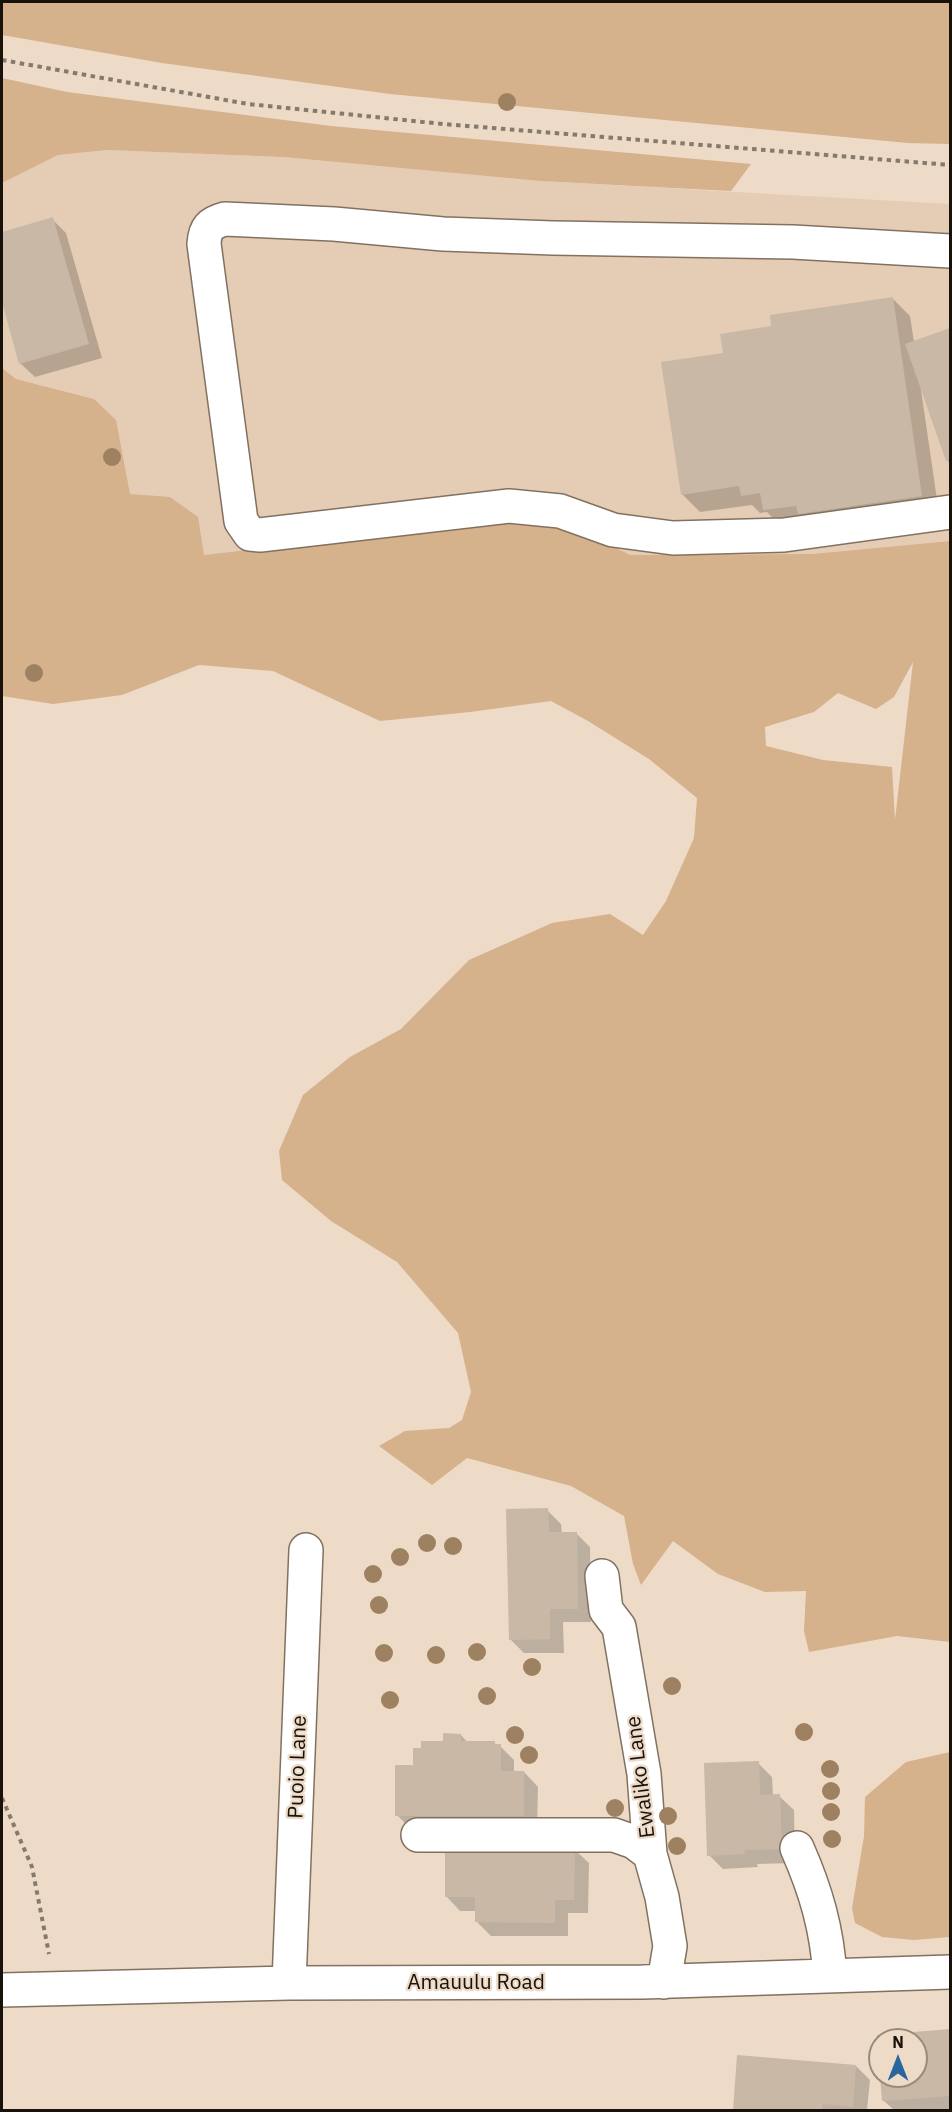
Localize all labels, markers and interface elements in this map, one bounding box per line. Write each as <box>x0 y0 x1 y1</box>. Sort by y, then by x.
street label: Ewaliko Lane <box>621 1714 661 1840</box>
street label: Puoio Lane <box>284 1715 312 1819</box>
street label: Amauulu Road <box>407 1970 545 1996</box>
north arrow <box>868 2028 928 2088</box>
text: N <box>892 2032 904 2052</box>

